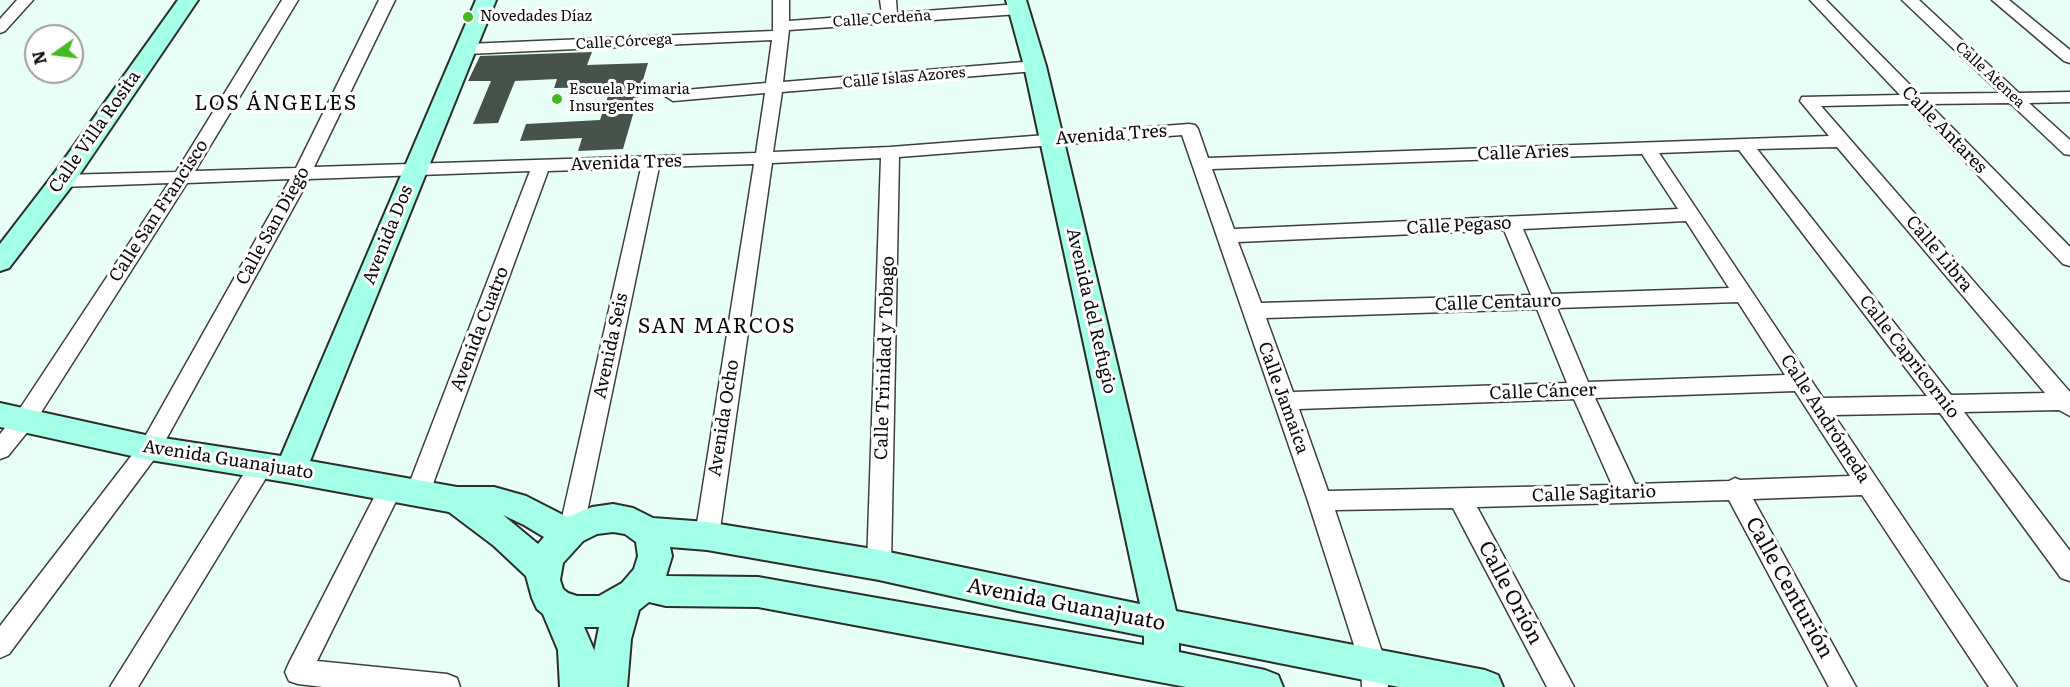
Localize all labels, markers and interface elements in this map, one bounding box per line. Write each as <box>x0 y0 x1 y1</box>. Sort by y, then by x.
street label: Calle Cerdeña <box>832 7 932 31</box>
place label: Novedades Díaz <box>480 8 592 26</box>
marker: Novedades Díaz <box>461 10 475 24</box>
north arrow <box>24 24 84 84</box>
street label: Calle Córcega <box>575 30 673 54</box>
street label: Calle Atenea <box>1951 38 2029 112</box>
text: N <box>25 48 52 67</box>
street label: Calle Islas Azores <box>842 64 966 92</box>
street label: Calle Villa Rosita <box>45 67 145 197</box>
place label: Escuela Primaria Insurgentes <box>569 81 690 116</box>
street label: Calle Antares <box>1897 82 1991 178</box>
district label: LOS ÁNGELES <box>194 91 358 117</box>
marker: Escuela Primaria Insurgentes <box>550 92 564 106</box>
street label: Avenida Tres <box>1055 120 1167 150</box>
street label: Calle San Francisco <box>105 136 213 286</box>
street label: Calle Aries <box>1477 141 1569 165</box>
street label: Avenida Tres <box>570 150 682 176</box>
street label: Calle San Diego <box>232 163 314 289</box>
street label: Avenida Dos <box>358 182 418 288</box>
street label: Calle Libra <box>1901 211 1977 297</box>
street label: Calle Pegaso <box>1406 212 1512 240</box>
street label: Avenida del Refugio <box>1061 226 1121 396</box>
street label: Calle Trinidad y Tobago <box>871 256 899 460</box>
street label: Avenida Cuatro <box>446 264 514 394</box>
street label: Calle Centauro <box>1434 290 1562 316</box>
street label: Avenida Seis <box>589 291 633 401</box>
street label: Calle Capricornio <box>1854 291 1964 423</box>
district label: SAN MARCOS <box>638 314 796 340</box>
street label: Calle Jamaica <box>1253 339 1313 457</box>
street label: Calle Andrómeda <box>1775 351 1875 487</box>
street label: Avenida Ocho <box>704 358 744 478</box>
street label: Calle Cáncer <box>1489 379 1597 405</box>
street label: Avenida Guanajuato <box>141 436 315 484</box>
street label: Calle Sagitario <box>1531 481 1657 507</box>
street label: Calle Centurión <box>1740 513 1838 663</box>
street label: Calle Orión <box>1472 537 1548 649</box>
street label: Avenida Guanajuato <box>965 573 1167 637</box>

